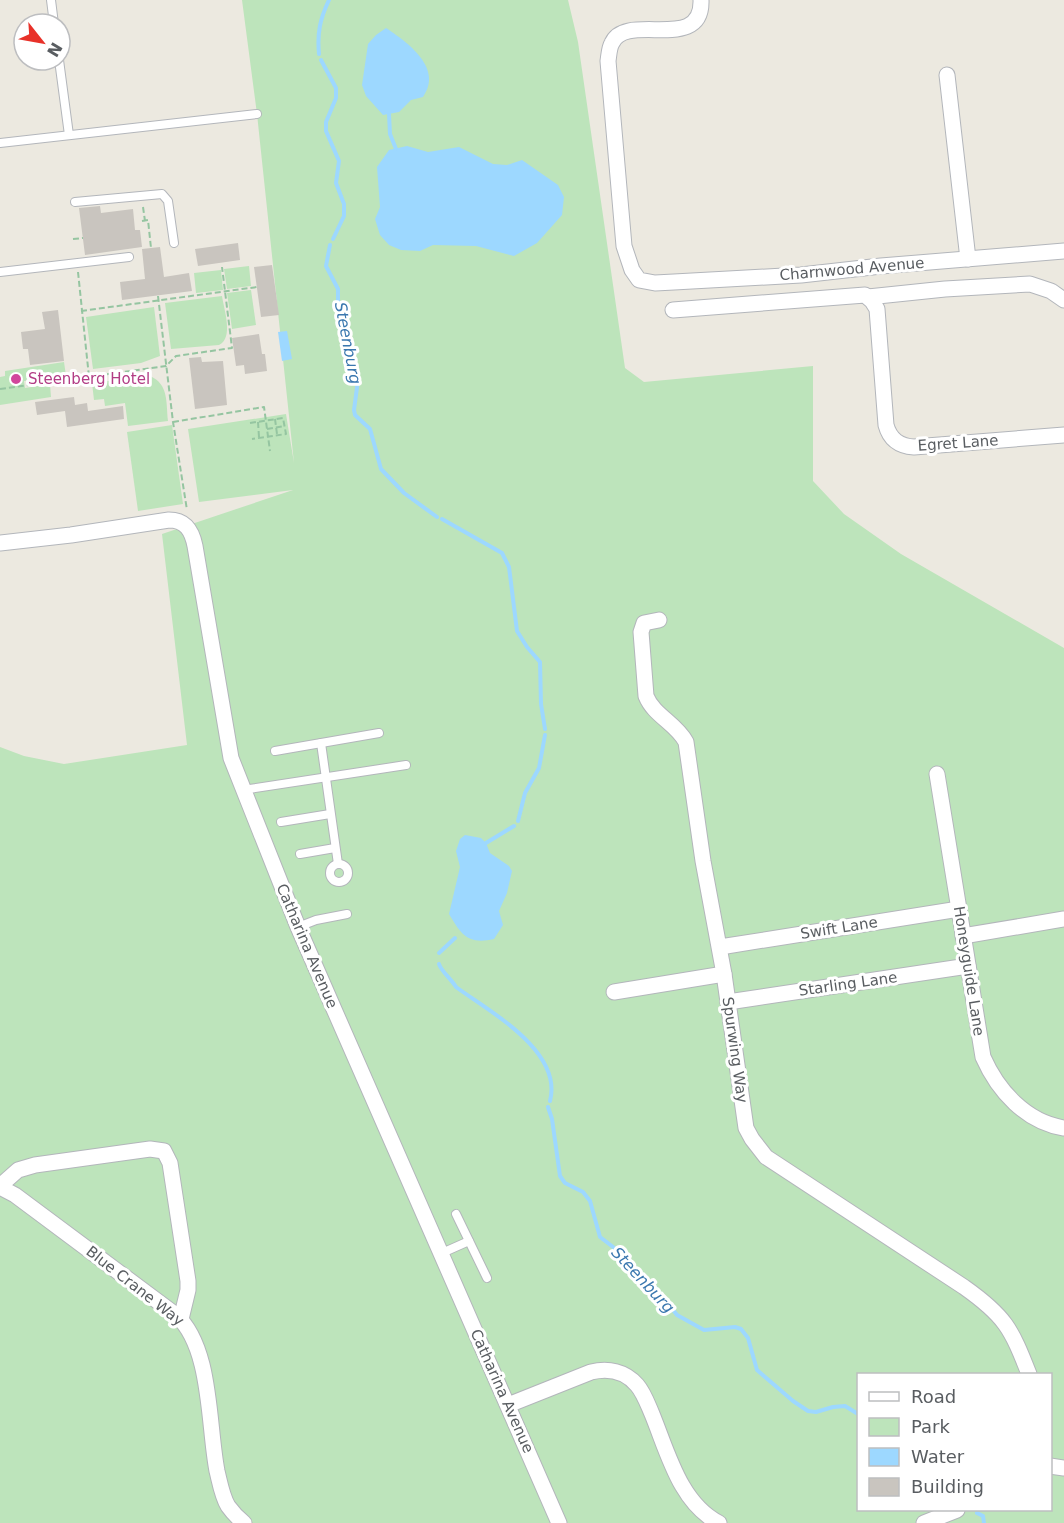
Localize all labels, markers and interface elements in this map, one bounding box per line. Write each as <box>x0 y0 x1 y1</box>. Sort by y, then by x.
north arrow <box>12 12 72 72</box>
text: N <box>43 39 66 60</box>
street label: Charnwood Avenue <box>779 254 925 284</box>
water label: Steenburg <box>331 300 365 386</box>
place label: Steenberg Hotel <box>28 370 150 388</box>
marker: Steenberg Hotel <box>9 372 23 386</box>
street label: Egret Lane <box>917 431 999 455</box>
street label: Catharina Avenue <box>273 881 341 1011</box>
street label: Honeyguide Lane <box>950 905 988 1037</box>
street label: Swift Lane <box>799 913 879 943</box>
street label: Starling Lane <box>798 968 898 1000</box>
street label: Spurwing Way <box>719 996 751 1104</box>
street label: Blue Crane Way <box>82 1242 188 1330</box>
water label: Steenburg <box>608 1243 678 1317</box>
street label: Catharina Avenue <box>467 1326 537 1456</box>
legend <box>857 1373 1052 1511</box>
text: Road <box>911 1386 956 1407</box>
text: Park <box>911 1416 950 1437</box>
text: Water <box>911 1446 965 1467</box>
text: Building <box>911 1476 984 1497</box>

